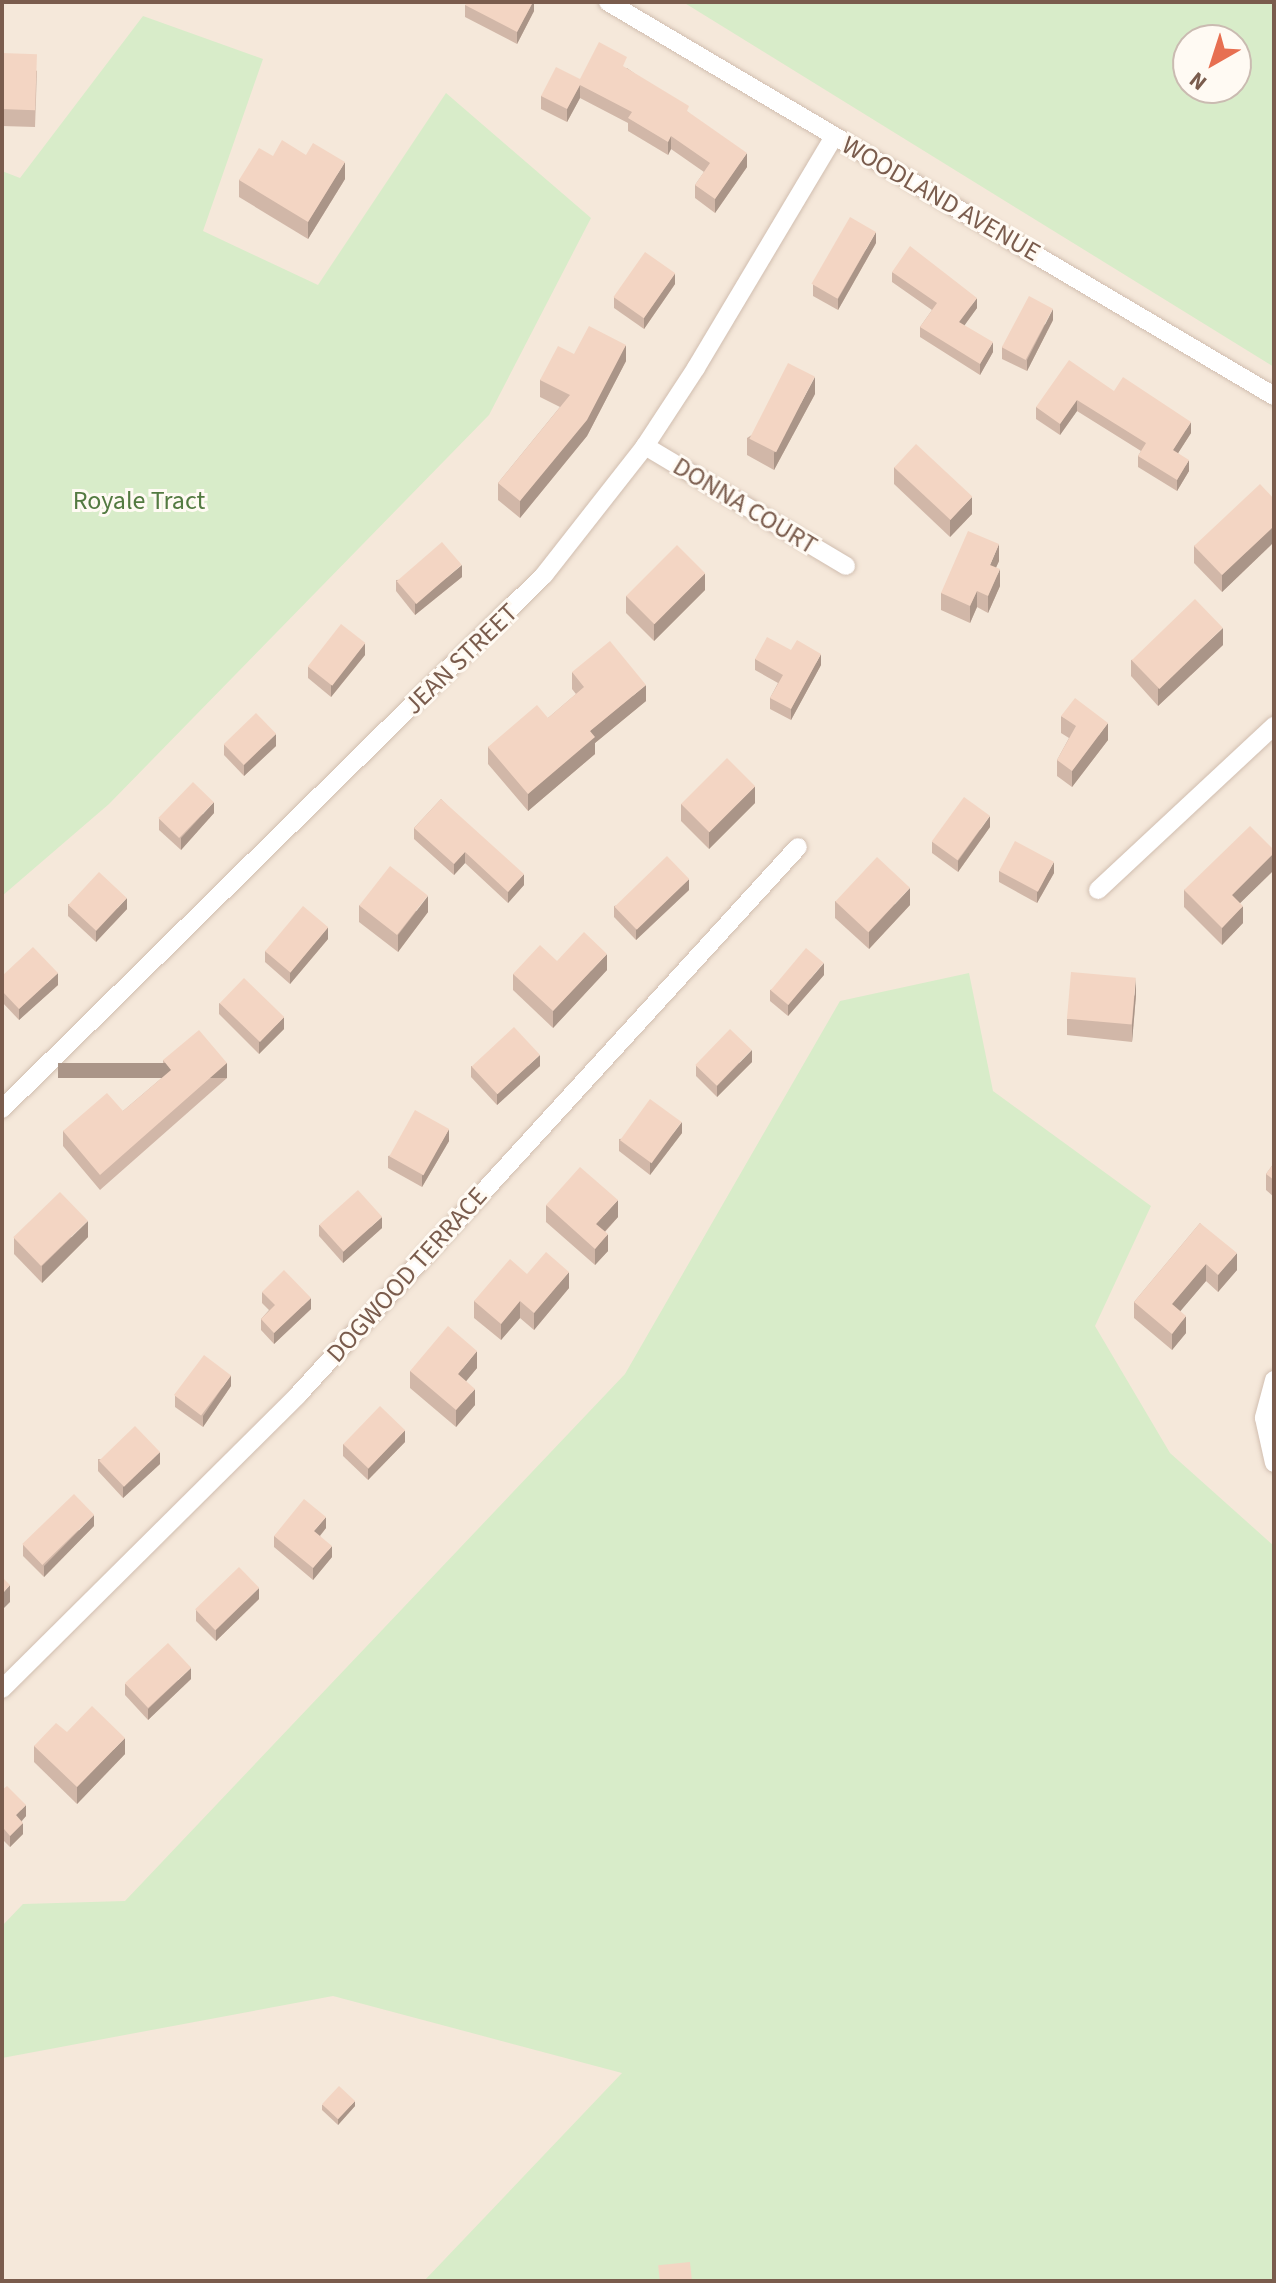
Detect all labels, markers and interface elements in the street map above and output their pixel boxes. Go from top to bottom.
north arrow [1172,24,1252,104]
text: N [1182,64,1214,98]
street label: WOODLAND AVENUE [836,130,1046,268]
street label: DONNA COURT [667,451,823,561]
park label: Royale Tract [73,485,205,517]
street label: JEAN STREET [398,597,524,721]
street label: DOGWOOD TERRACE [320,1181,494,1369]

